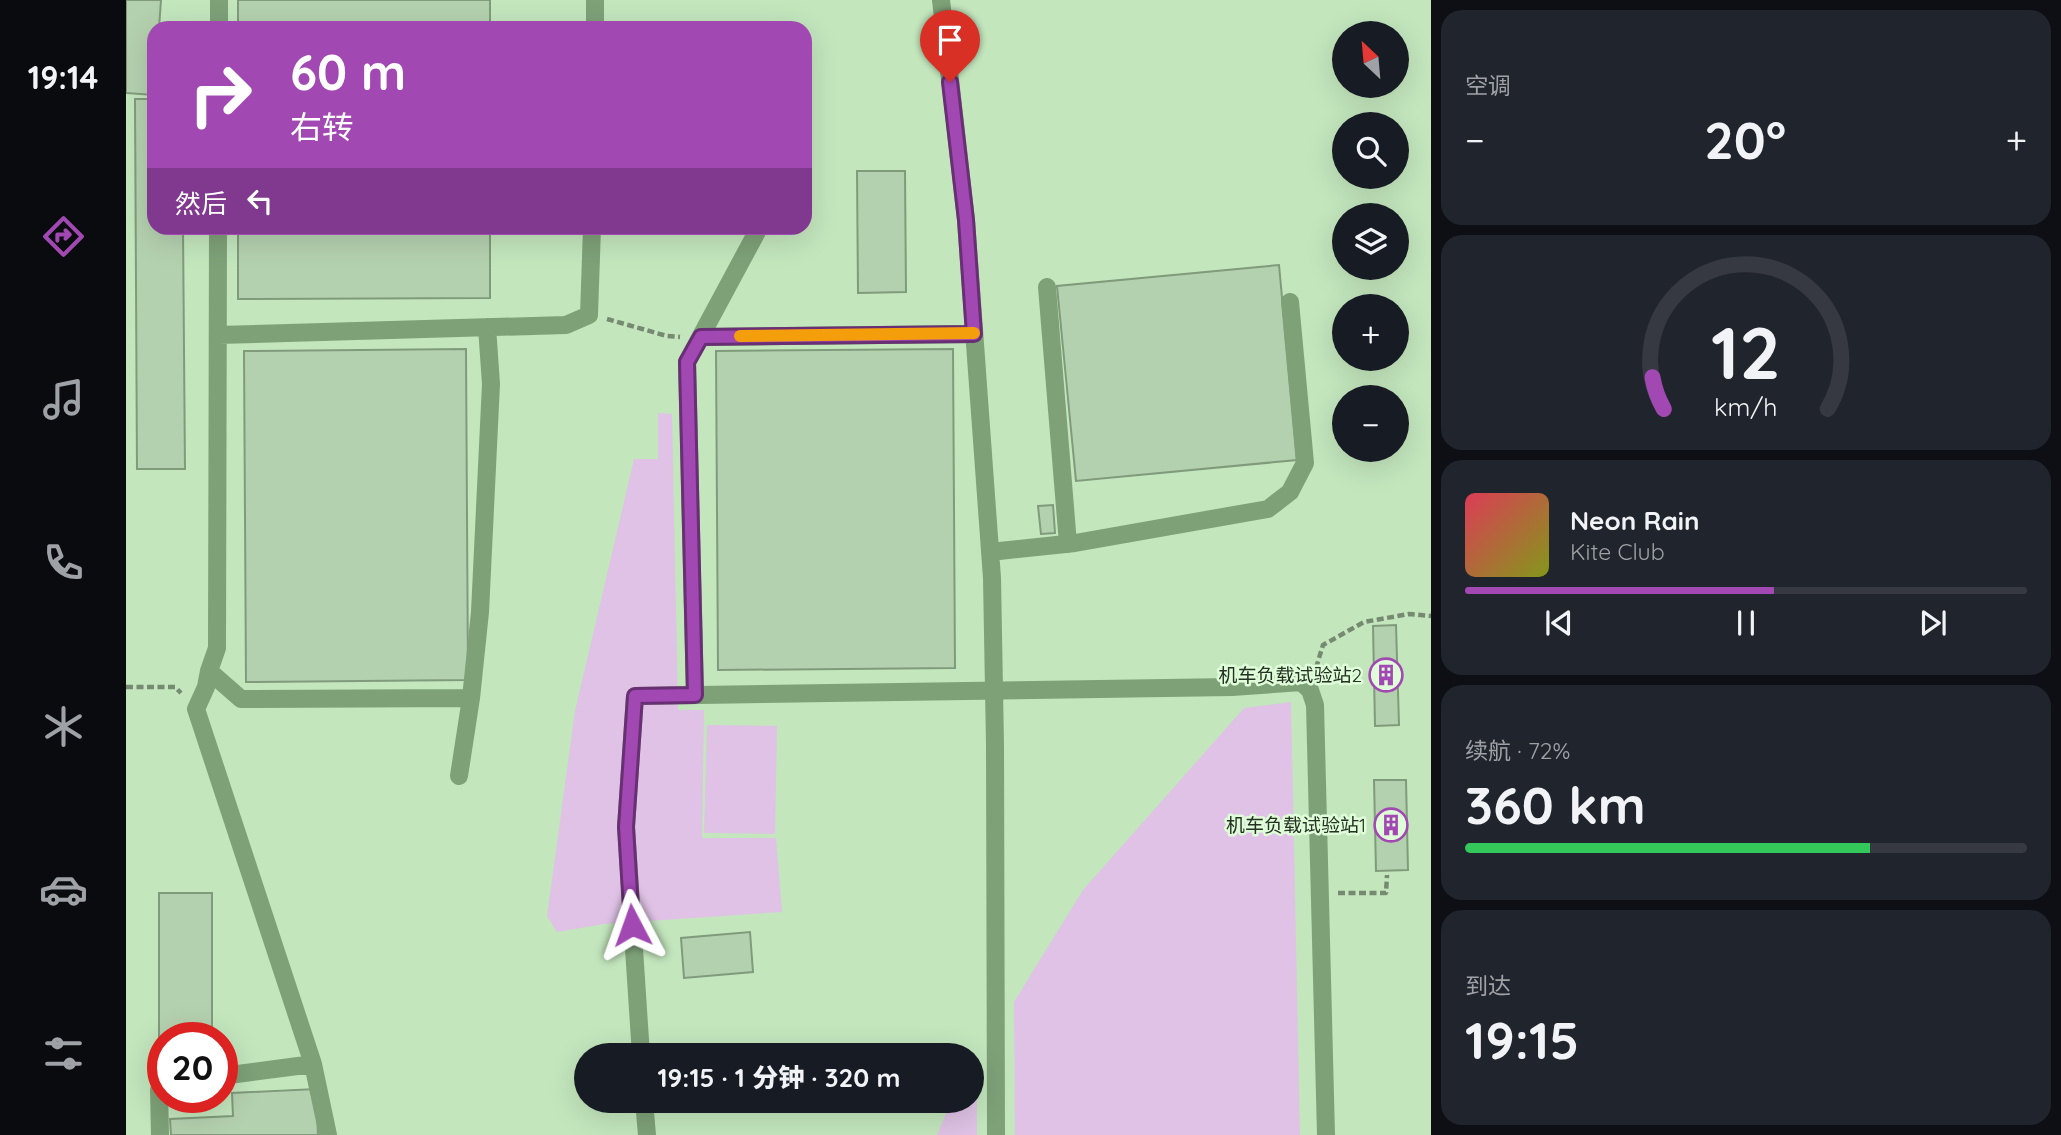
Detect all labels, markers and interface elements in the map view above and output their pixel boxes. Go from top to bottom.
pin [920,10,980,82]
icon: arrive [931,21,969,59]
north arrow [1332,21,1409,98]
map controls [1332,21,1409,462]
text: 60 m [290,41,406,102]
icon: right [175,49,266,140]
text: 19:14 [28,57,98,97]
text: 空调 [1465,71,1511,100]
text: 右转 [290,107,354,147]
text: 20° [1704,107,1786,172]
button: search [1332,112,1409,189]
text: − [1465,116,1485,164]
text: + [2006,116,2027,164]
icon: left [241,182,279,220]
text: 然后 [175,187,227,220]
button: layers [1332,203,1409,280]
icon: directions [39,212,88,261]
button: + [1332,294,1409,371]
text: 12 [1711,306,1781,397]
icon: music [39,375,88,424]
button: − [1332,385,1409,462]
text: km/h [1714,390,1778,421]
text: Neon Rain [1570,504,1699,537]
text: Kite Club [1570,537,1665,566]
icon: phone [39,538,88,587]
icon: previous [1540,604,1578,642]
icon: pause [1727,604,1765,642]
icon: next [1914,604,1952,642]
building icon: 机车负载试验站2 [1367,656,1405,694]
place label: 机车负载试验站2 [1218,663,1362,687]
icon: climate [39,702,88,751]
text: 续航 · 72% [1465,736,1570,765]
text: 360 km [1465,772,1646,837]
building icon: 机车负载试验站1 [1372,806,1410,844]
place label: 机车负载试验站1 [1226,813,1366,837]
icon: car [39,865,88,914]
position arrow [595,888,669,962]
text: 到达 [1465,971,1511,1000]
text: 19:15 [1465,1007,1579,1072]
speed limit sign: 20 [147,1022,238,1113]
icon: filters [39,1029,88,1078]
text: 19:15 · 1 分钟 · 320 m [657,1061,901,1094]

